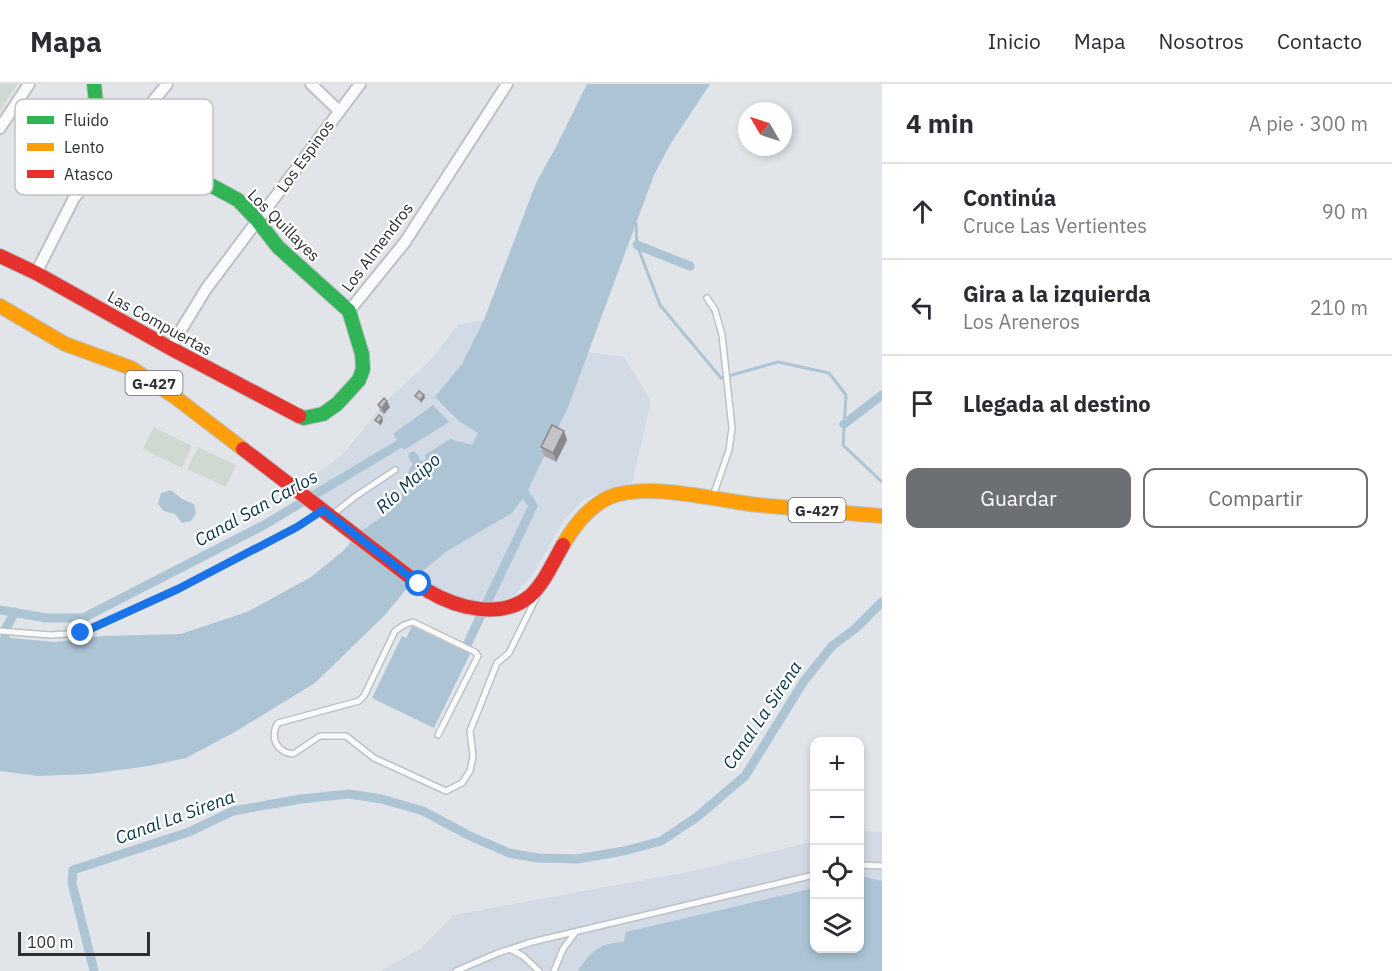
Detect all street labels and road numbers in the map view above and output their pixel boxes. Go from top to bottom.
street label: Los Espinos [272,116,338,196]
street label: Los Quillayes [244,185,324,265]
street label: Los Almendros [337,198,417,296]
street label: Las Compuertas [104,286,216,360]
road number: G-427 [126,371,182,395]
road number: G-427 [788,498,846,522]

